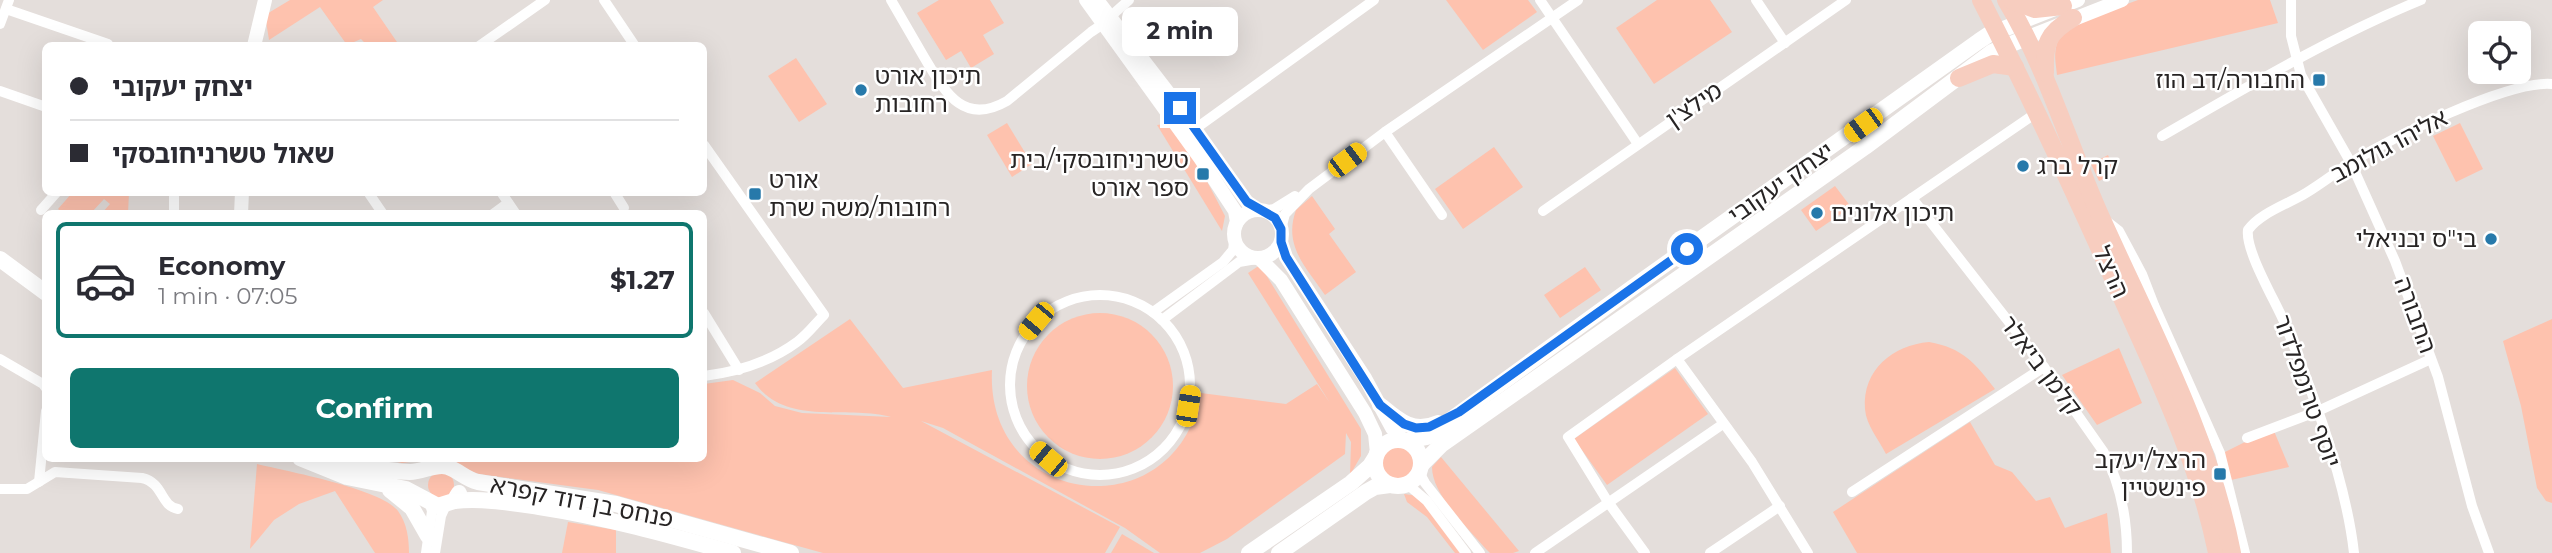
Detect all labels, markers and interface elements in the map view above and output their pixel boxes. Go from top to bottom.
callout: 2 min [1122,7,1238,56]
text: 2 min [1146,17,1214,45]
map controls [2468,21,2531,84]
button: locate [2468,21,2531,84]
place label: תיכון אורט רחובות [875,61,981,118]
place label: החבורה/דב הוז [2155,65,2305,94]
text: יצחק יעקובי [112,71,253,103]
marker: החבורה/דב הוז [2311,72,2327,88]
street label: מילצ'ן [1660,75,1727,134]
marker: תיכון אורט רחובות [853,82,869,98]
route end [1164,92,1196,124]
street label: אליהו גולומב [2325,103,2452,188]
car [1840,104,1887,146]
street label: יצחק יעקובי [1722,136,1839,229]
text: שאול טשרניחובסקי [112,138,335,170]
car [1324,139,1371,181]
place label: טשרניחובסקי/בית ספר אורט [1010,145,1189,202]
place label: קרל ברג [2037,151,2118,180]
marker: קרל ברג [2015,158,2031,174]
place label: אורט רחובות/משה שרת [769,165,950,222]
marker: טשרניחובסקי/בית ספר אורט [1195,166,1211,182]
marker: אורט רחובות/משה שרת [747,186,763,202]
place label: תיכון אלונים [1831,198,1954,227]
marker: תיכון אלונים [1809,205,1825,221]
place label: בי"ס יבניאלי [2356,224,2477,253]
marker: בי"ס יבניאלי [2483,231,2499,247]
route start [1671,233,1703,265]
street label: הרצל [2087,241,2136,302]
icon: car [74,249,137,312]
text: Economy [158,250,285,282]
text: $1.27 [610,264,675,296]
street label: החבורה [2388,273,2443,357]
text: 1 min · 07:05 [158,282,298,310]
car [1015,298,1058,344]
street label: קלמן ביאלר [1994,310,2089,422]
street label: יוסף טרומפלדור [2268,311,2347,471]
button: Confirm [70,368,679,448]
car [1175,384,1202,428]
car [1026,437,1071,481]
place label: הרצל/יעקב פינשטיין [2094,445,2206,502]
marker: הרצל/יעקב פינשטיין [2212,466,2228,482]
street label: פנחס בן דוד קפרא [488,470,676,533]

